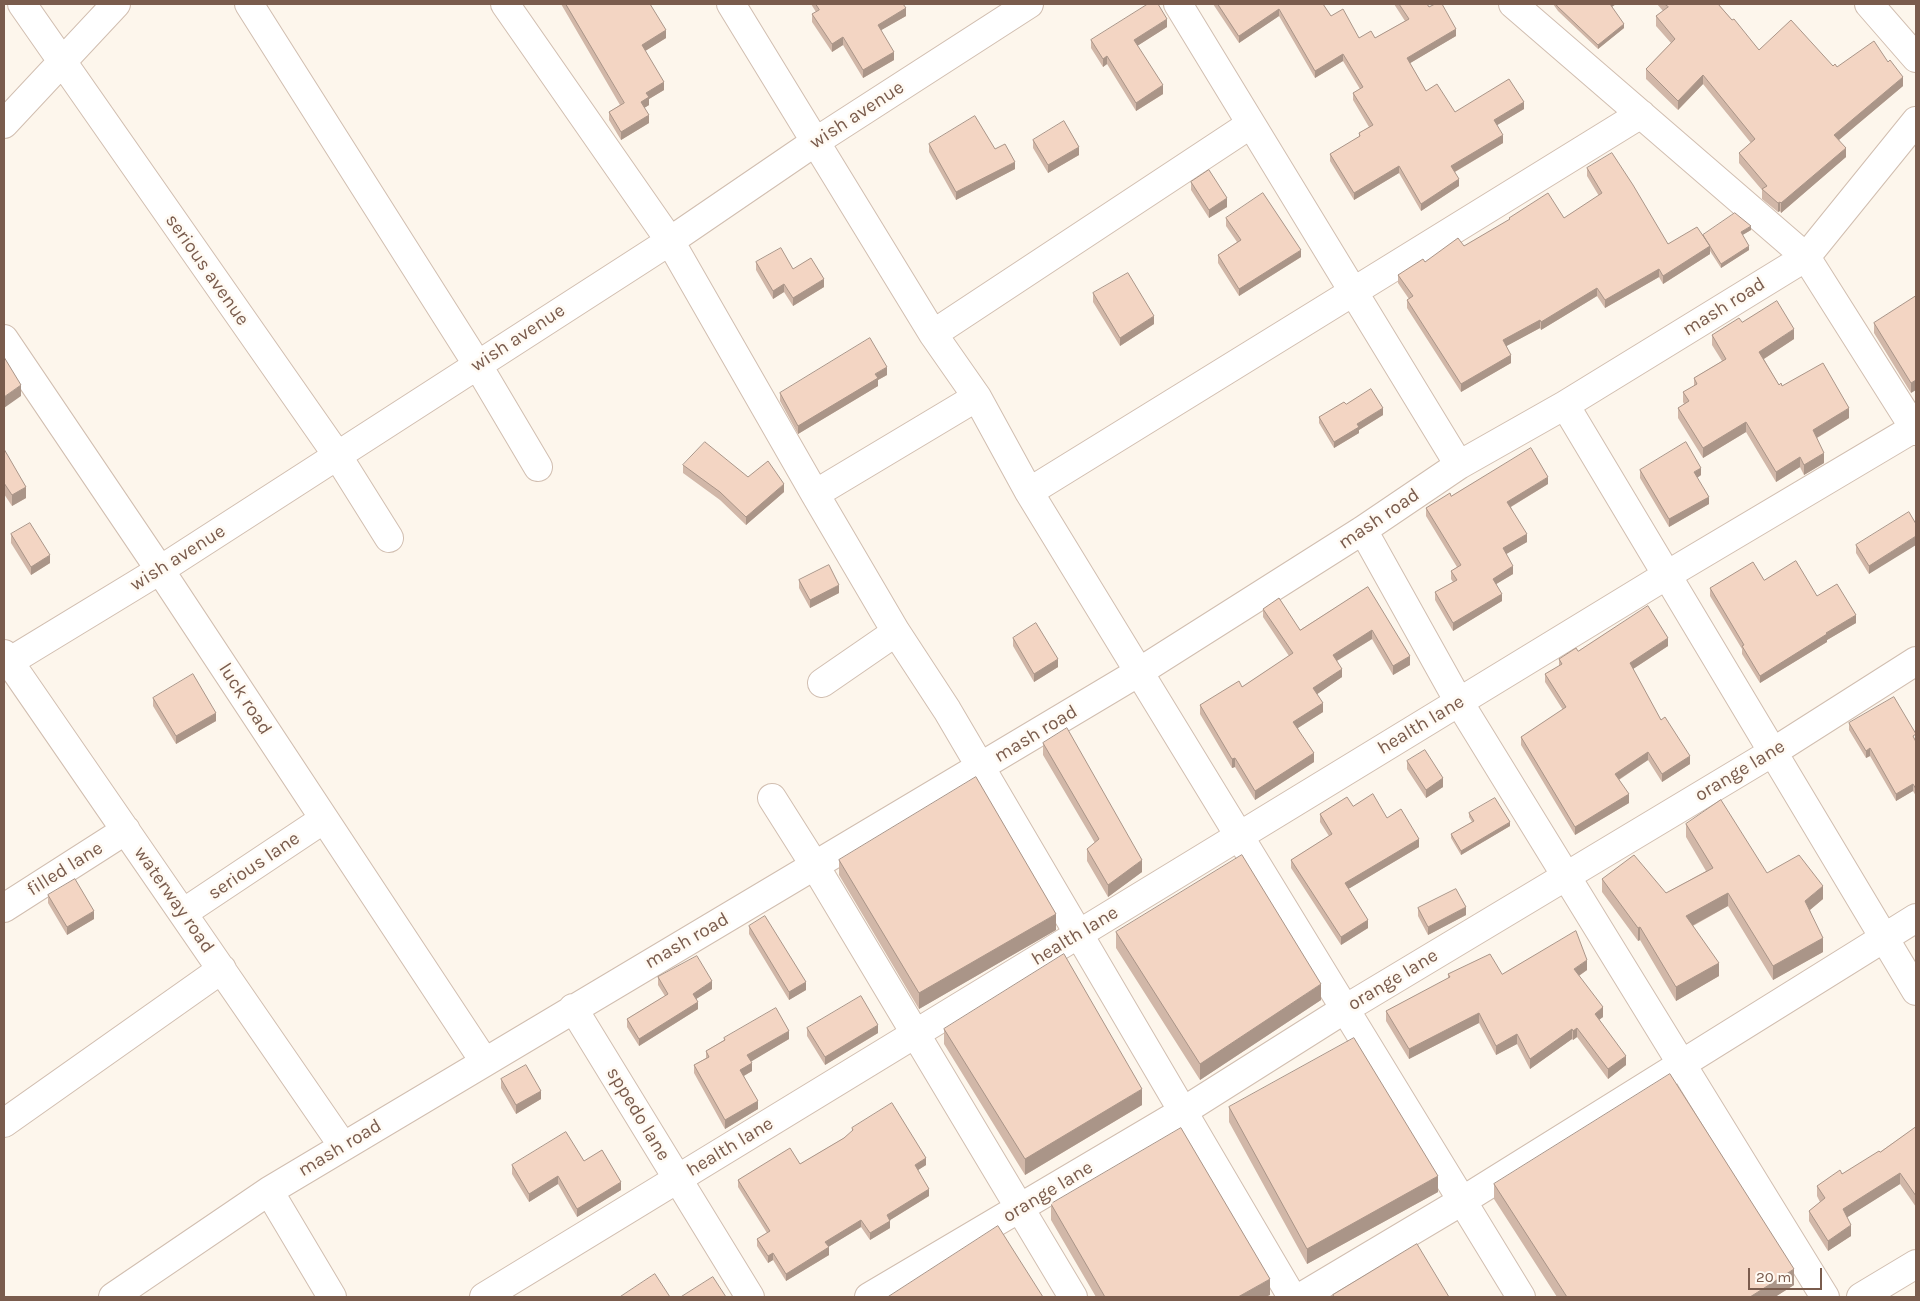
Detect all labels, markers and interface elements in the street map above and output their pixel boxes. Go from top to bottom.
street label: wish avenue [806,76,908,154]
street label: serious avenue [160,210,254,330]
street label: mash road [1678,273,1770,341]
street label: wish avenue [467,299,569,377]
street label: mash road [1334,483,1424,555]
street label: wish avenue [126,520,230,596]
street label: luck road [213,659,277,739]
street label: health lane [1374,690,1468,760]
street label: mash road [990,700,1082,768]
street label: orange lane [1691,735,1789,807]
street label: serious lane [204,827,304,905]
street label: filled lane [23,837,107,901]
street label: waterway road [129,842,219,958]
street label: health lane [1028,901,1122,971]
street label: mash road [641,908,733,974]
street label: orange lane [1344,944,1442,1016]
street label: sppedo lane [601,1063,675,1165]
street label: health lane [683,1112,777,1182]
street label: mash road [294,1114,386,1182]
street label: orange lane [999,1156,1097,1228]
scale bar [1750,1258,1824,1290]
text: 20 m [1756,1268,1791,1286]

